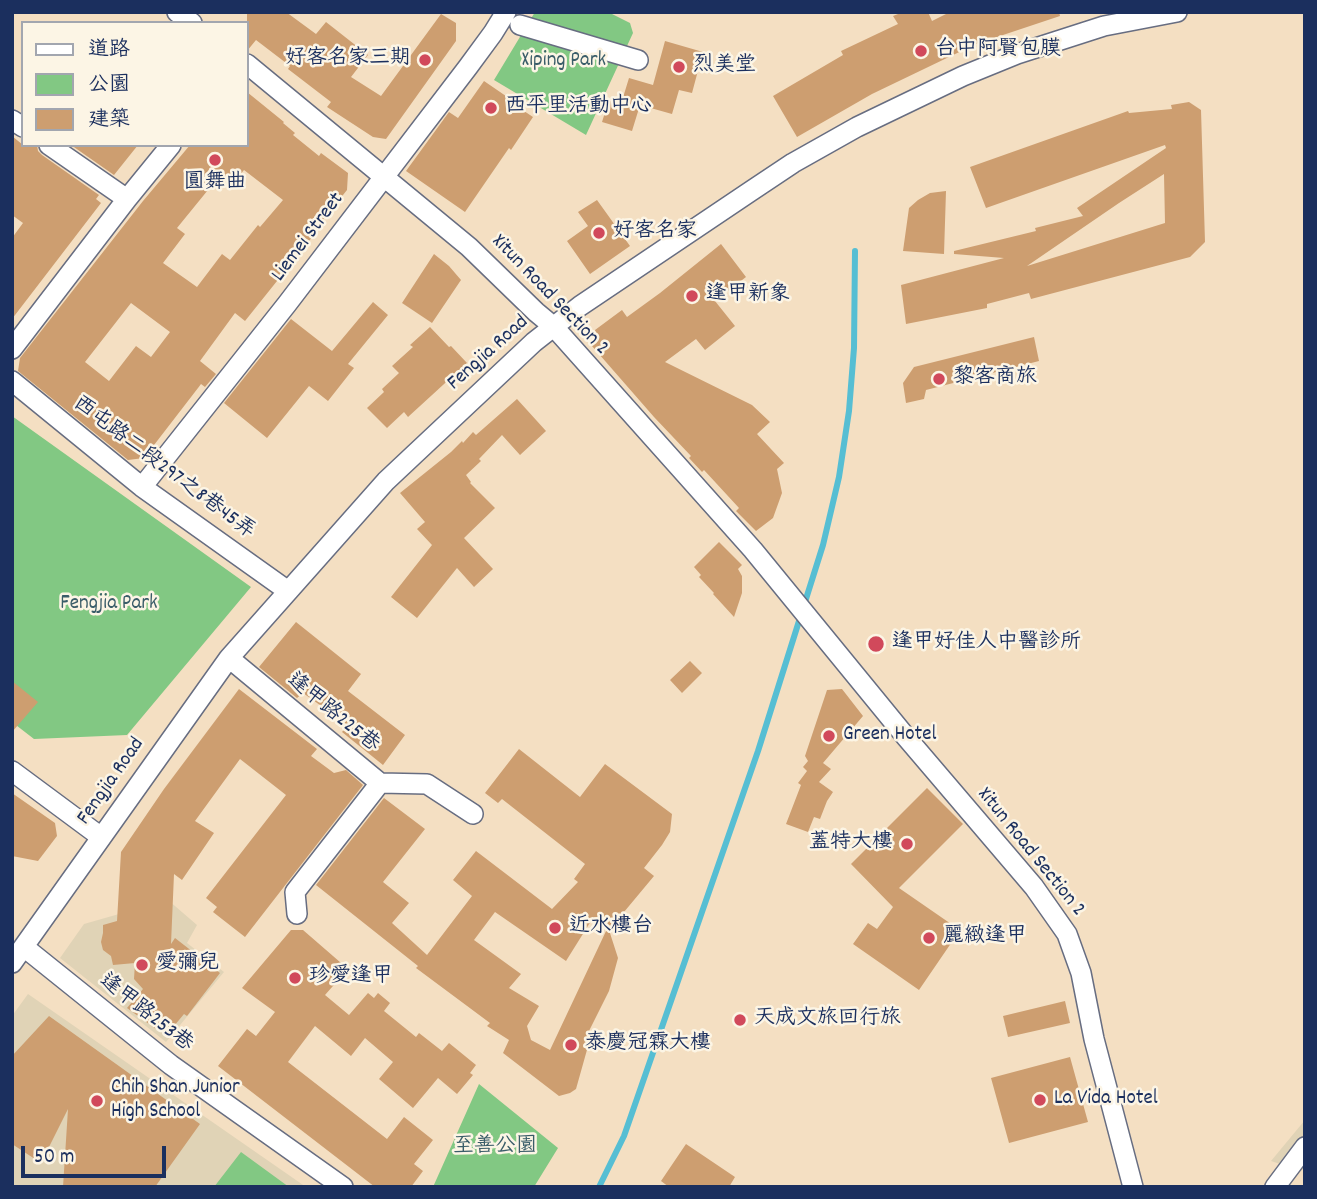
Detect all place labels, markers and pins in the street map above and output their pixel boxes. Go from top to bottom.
place label: 台中阿賢包膜 [935,38,1061,64]
marker: 台中阿賢包膜 [913,43,929,59]
place label: 好客名家三期 [285,47,411,73]
marker: 好客名家三期 [417,52,433,68]
place label: 烈美堂 [693,54,756,80]
marker: 烈美堂 [671,59,687,75]
place label: 西平里活動中心 [505,95,652,121]
marker: 西平里活動中心 [483,100,499,116]
marker: 圓舞曲 [207,152,223,168]
place label: 圓舞曲 [184,171,246,197]
place label: 好客名家 [613,220,697,246]
marker: 好客名家 [591,225,607,241]
place label: 逢甲新象 [706,283,790,309]
marker: 逢甲新象 [684,288,700,304]
place label: 黎客商旅 [953,366,1037,392]
marker: 黎客商旅 [931,371,947,387]
place label: 逢甲好佳人中醫診所 [892,631,1081,657]
marker: 逢甲好佳人中醫診所 [866,634,886,654]
place label: Green Hotel [843,723,936,749]
marker: Green Hotel [821,728,837,744]
place label: 蓋特大樓 [809,831,893,857]
marker: 蓋特大樓 [899,836,915,852]
place label: 近水樓台 [569,915,653,941]
marker: 近水樓台 [547,920,563,936]
place label: 麗緻逢甲 [943,925,1027,951]
marker: 麗緻逢甲 [921,930,937,946]
place label: 愛彌兒 [156,952,219,978]
marker: 愛彌兒 [134,957,150,973]
place label: 珍愛逢甲 [309,965,393,991]
marker: 珍愛逢甲 [287,970,303,986]
place label: 天成文旅回行旅 [754,1007,901,1033]
marker: 天成文旅回行旅 [732,1012,748,1028]
place label: 泰慶冠霖大樓 [585,1032,711,1058]
marker: 泰慶冠霖大樓 [563,1037,579,1053]
place label: Chih Shan Junior High School [111,1076,240,1126]
place label: La Vida Hotel [1054,1087,1158,1113]
marker: La Vida Hotel [1032,1092,1048,1108]
marker: Chih Shan Junior High School [89,1093,105,1109]

